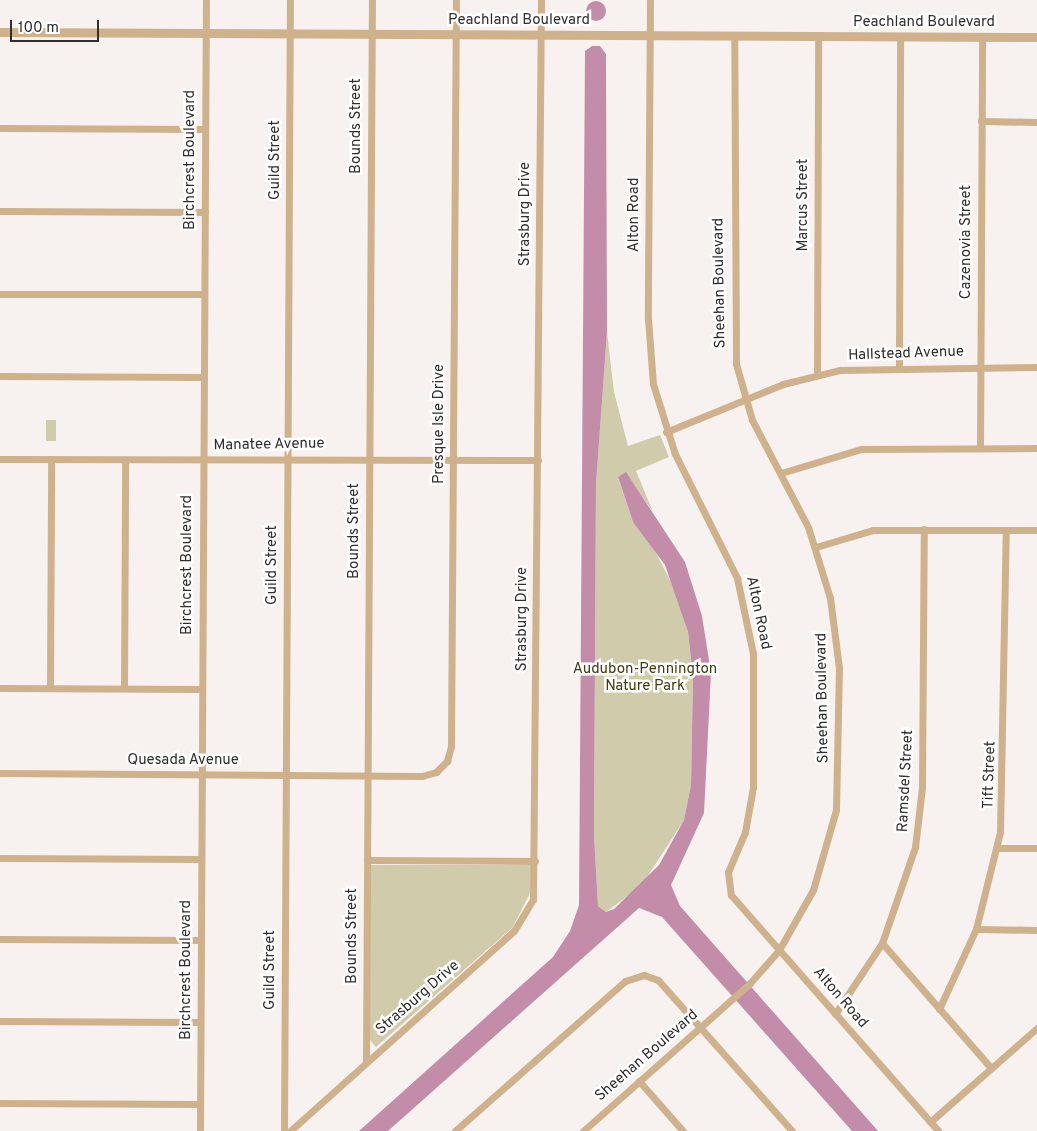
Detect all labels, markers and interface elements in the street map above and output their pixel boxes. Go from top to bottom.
scale bar [12,10,101,42]
street label: Peachland Boulevard [448,12,590,30]
street label: Peachland Boulevard [853,14,995,32]
text: 100 m [18,19,59,38]
street label: Bounds Street [348,78,366,174]
street label: Birchcrest Boulevard [182,90,200,230]
street label: Guild Street [267,120,285,200]
street label: Marcus Street [795,159,813,251]
street label: Strasburg Drive [517,162,535,266]
street label: Alton Road [626,178,644,252]
street label: Cazenovia Street [958,185,976,299]
street label: Sheehan Boulevard [710,218,730,348]
street label: Hallstead Avenue [848,343,964,365]
street label: Presque Isle Drive [431,364,449,484]
street label: Manatee Avenue [213,435,325,455]
street label: Bounds Street [346,483,364,579]
street label: Birchcrest Boulevard [179,495,197,635]
street label: Guild Street [264,525,282,605]
street label: Strasburg Drive [514,567,532,671]
street label: Alton Road [741,575,775,651]
street label: Sheehan Boulevard [813,633,833,763]
park label: Audubon-Pennington Nature Park [573,660,717,695]
street label: Ramsdel Street [894,729,918,833]
street label: Tift Street [980,741,1000,809]
street label: Quesada Avenue [127,752,239,770]
street label: Bounds Street [344,888,362,984]
street label: Birchcrest Boulevard [178,900,196,1040]
street label: Guild Street [262,930,280,1010]
street label: Strasburg Drive [373,957,463,1039]
street label: Alton Road [809,964,871,1032]
street label: Sheehan Boulevard [592,1006,702,1106]

